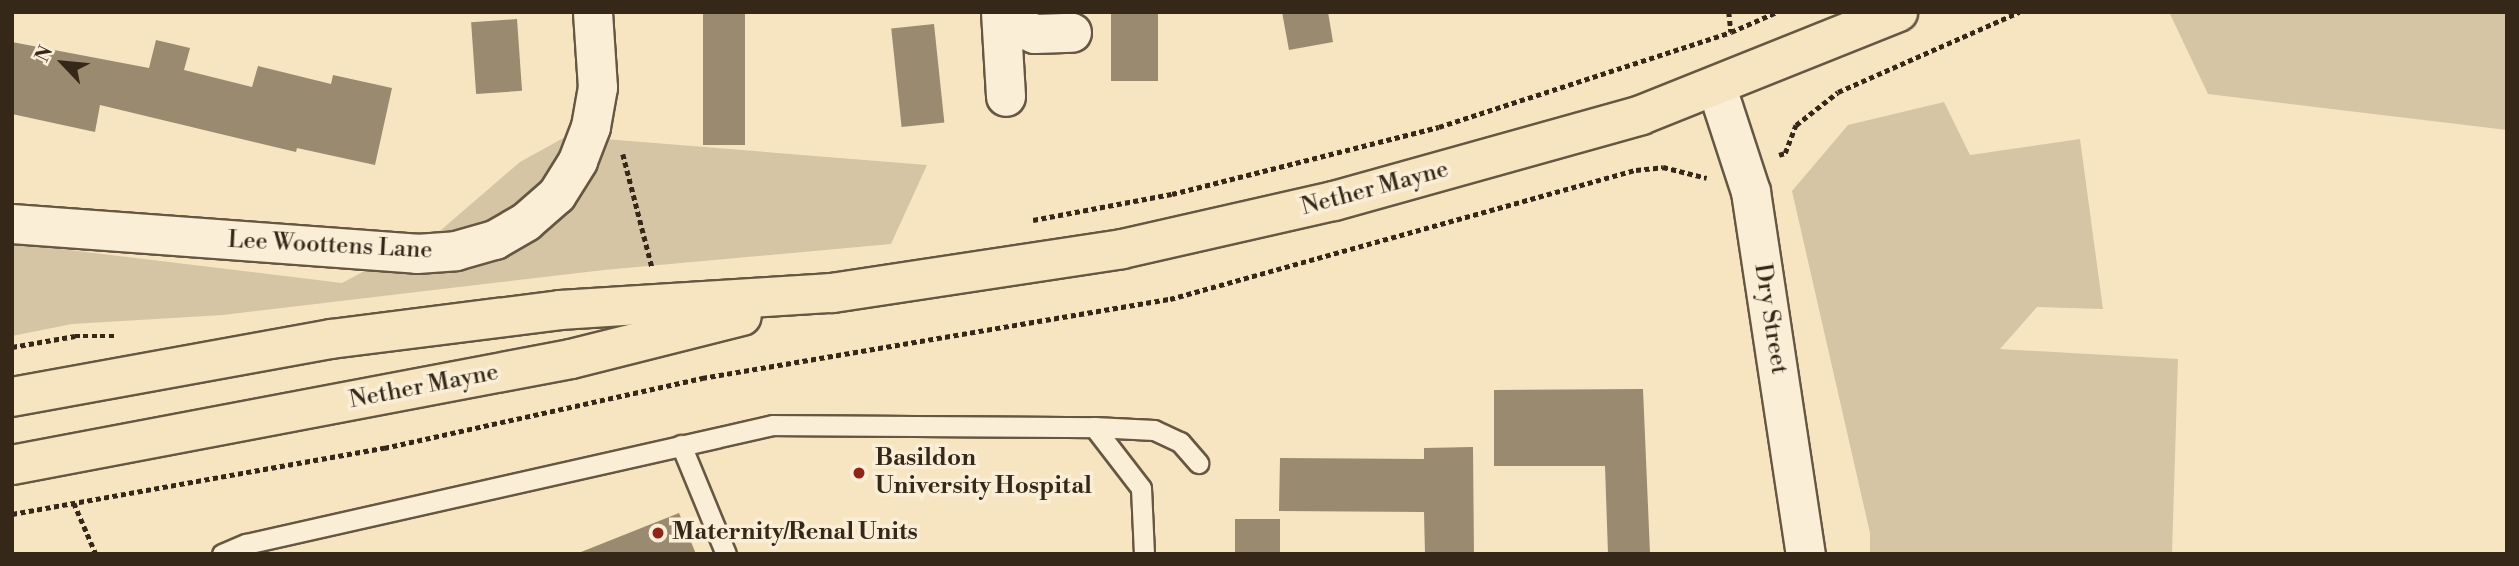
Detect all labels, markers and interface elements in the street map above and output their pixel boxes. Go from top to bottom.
north arrow [28,28,98,98]
text: N [30,42,58,66]
street label: Nether Mayne [1298,155,1452,223]
street label: Lee Woottens Lane [227,226,433,266]
street label: Dry Street [1747,262,1793,376]
street label: Nether Mayne [347,358,501,416]
place label: Basildon University Hospital [875,445,1092,501]
marker: Basildon University Hospital [849,463,869,483]
place label: Maternity/Renal Units [672,519,918,547]
marker: Maternity/Renal Units [650,525,666,541]

